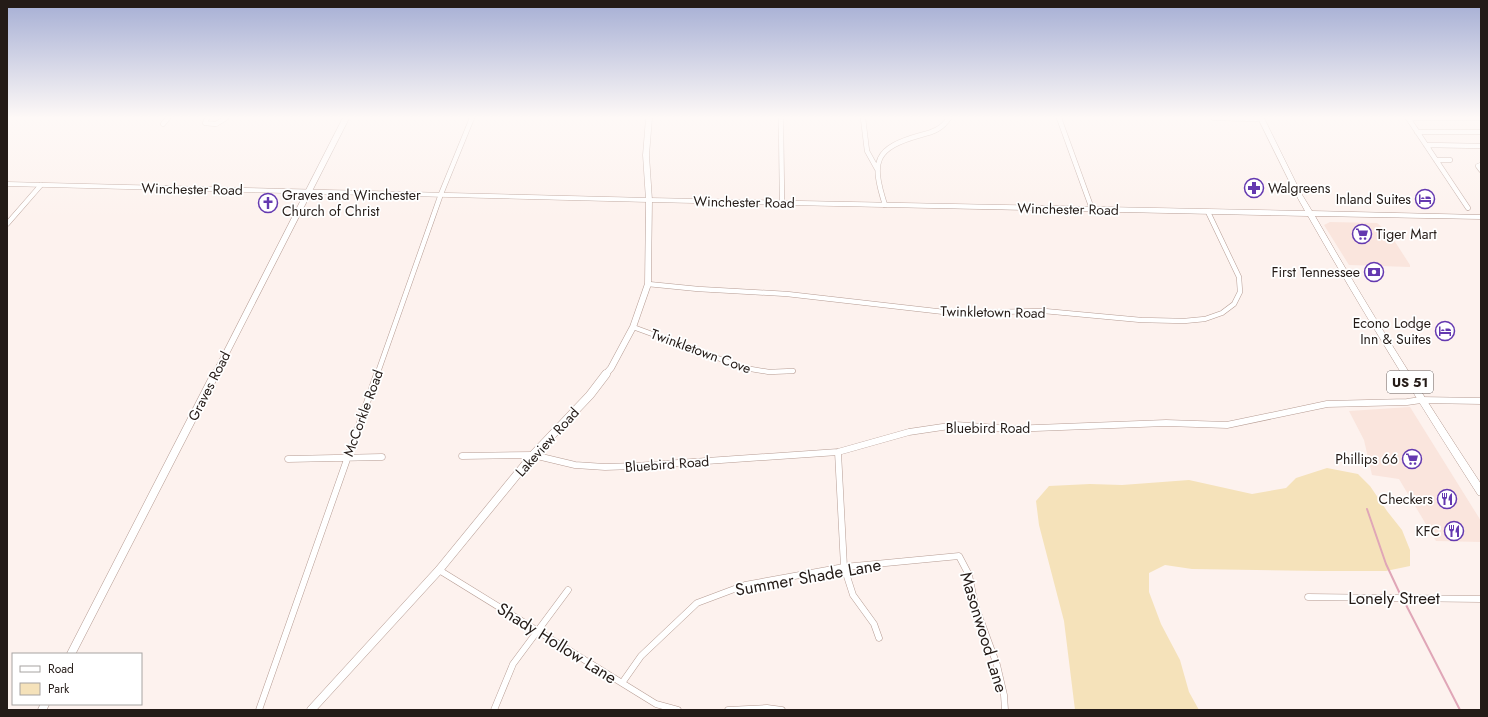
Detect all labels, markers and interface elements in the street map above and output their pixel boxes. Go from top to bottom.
pharmacy icon: Walgreens [1243,177,1265,199]
street label: Winchester Road [141,178,243,200]
place label: Walgreens [1268,178,1331,198]
place label: Graves and Winchester Church of Christ [282,185,421,221]
hotel icon: Inland Suites [1414,188,1436,210]
place label: Inland Suites [1336,189,1411,209]
street label: Winchester Road [693,191,795,213]
church icon: Graves and Winchester Church of Christ [257,192,279,214]
street label: Winchester Road [1017,198,1119,220]
supermarket icon: Tiger Mart [1351,223,1373,245]
place label: Tiger Mart [1376,224,1437,244]
bank icon: First Tennessee [1363,261,1385,283]
place label: First Tennessee [1271,262,1360,282]
street label: Twinkletown Road [940,301,1046,323]
place label: Econo Lodge Inn & Suites [1353,313,1431,349]
hotel icon: Econo Lodge Inn & Suites [1434,320,1456,342]
street label: Twinkletown Cove [648,324,754,378]
street label: Graves Road [183,348,235,424]
street label: McCorkle Road [338,367,388,459]
road number: US 51 [1387,371,1433,393]
street label: Lakeview Road [511,403,583,481]
street label: Bluebird Road [946,418,1030,438]
supermarket icon: Phillips 66 [1401,448,1423,470]
place label: Phillips 66 [1335,449,1398,469]
street label: Bluebird Road [624,451,710,477]
restaurant icon: Checkers [1436,488,1458,510]
place label: Checkers [1379,489,1433,509]
restaurant icon: KFC [1443,520,1465,542]
place label: KFC [1416,521,1440,541]
street label: Summer Shade Lane [733,552,883,602]
street label: Masonwood Lane [954,569,1014,696]
street label: Lonely Street [1348,586,1440,610]
street label: Shady Hollow Lane [492,596,622,690]
legend [12,653,142,705]
text: Road [48,660,74,678]
text: Park [48,680,70,698]

